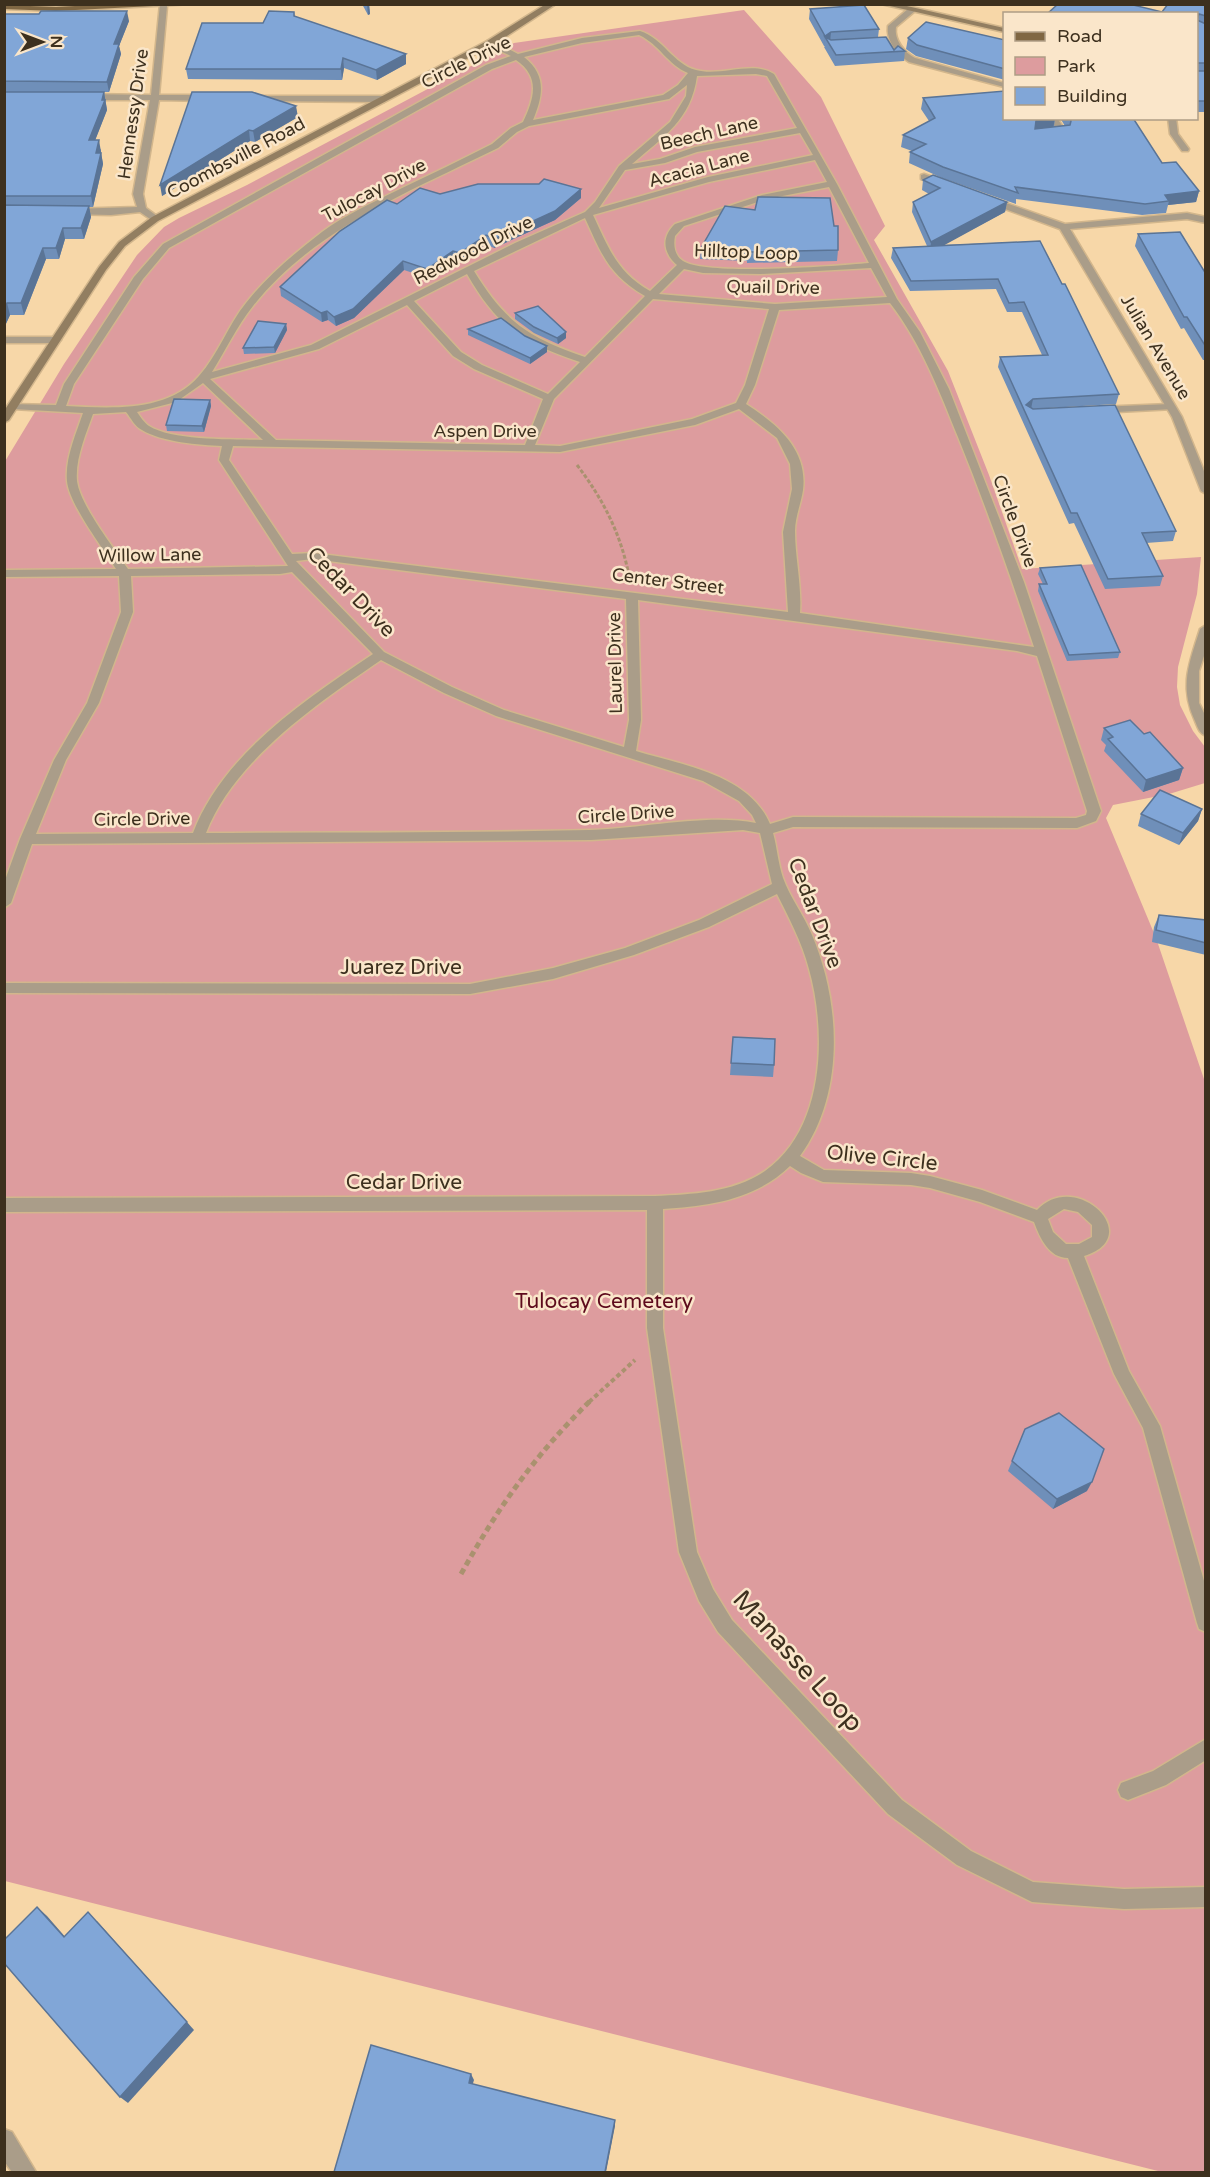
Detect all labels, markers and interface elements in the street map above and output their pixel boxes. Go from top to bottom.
north arrow [12,12,72,72]
legend [1003,12,1198,120]
text: Road [1057,25,1102,47]
street label: Circle Drive [418,31,514,93]
text: N [46,36,66,48]
street label: Hennessy Drive [113,47,153,181]
text: Park [1057,55,1096,77]
text: Building [1057,85,1127,107]
street label: Beech Lane [658,111,760,155]
street label: Coombsville Road [163,112,309,204]
street label: Acacia Lane [646,144,752,192]
street label: Tulocay Drive [318,153,430,227]
street label: Redwood Drive [410,211,536,289]
street label: Hilltop Loop [694,239,798,265]
street label: Quail Drive [726,275,820,299]
street label: Julian Avenue [1116,291,1196,403]
street label: Aspen Drive [433,420,537,442]
street label: Circle Drive [988,472,1042,570]
street label: Cedar Drive [302,541,401,643]
street label: Willow Lane [98,543,202,567]
street label: Center Street [611,563,726,599]
street label: Laurel Drive [603,612,627,714]
street label: Circle Drive [577,800,675,828]
street label: Circle Drive [93,807,191,831]
street label: Cedar Drive [782,854,848,972]
street label: Juarez Drive [340,955,462,980]
street label: Olive Circle [825,1140,939,1176]
street label: Cedar Drive [346,1170,462,1195]
park label: Tulocay Cemetery [515,1289,693,1314]
street label: Manasse Loop [726,1584,870,1738]

